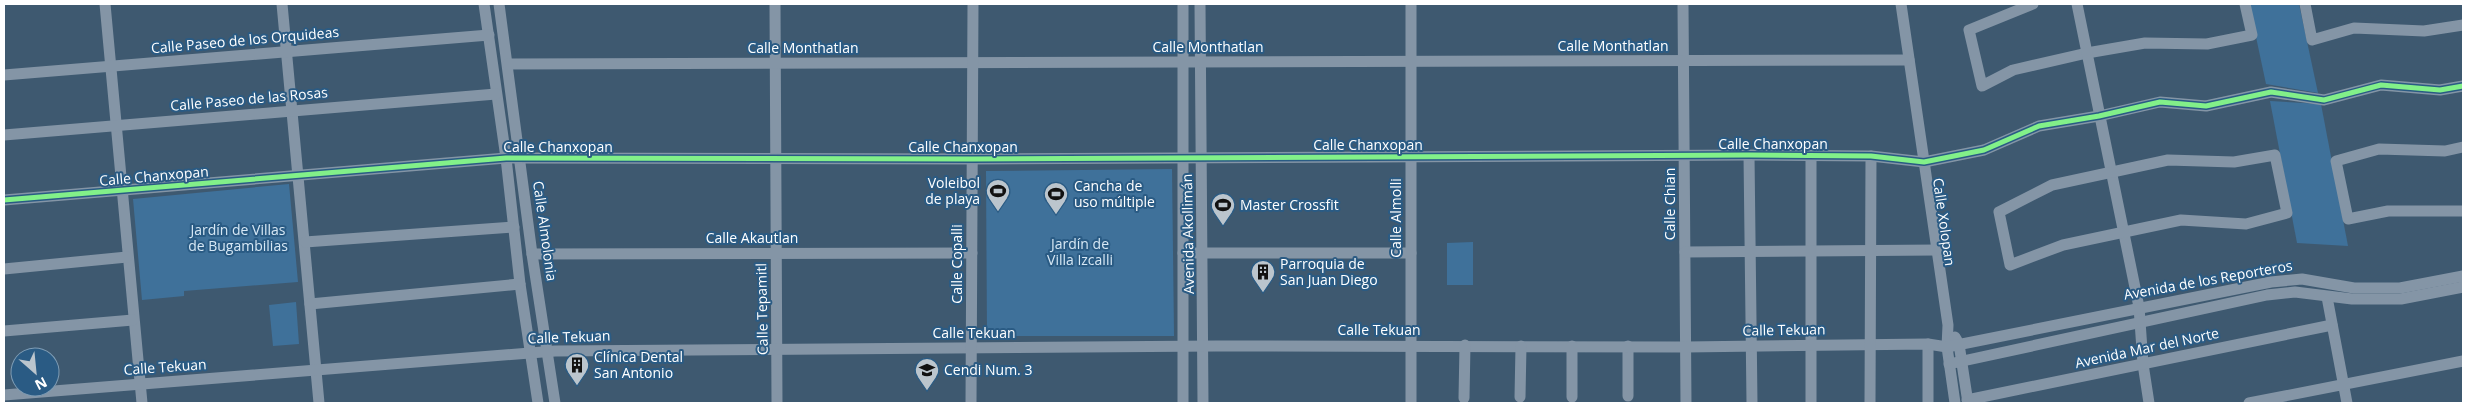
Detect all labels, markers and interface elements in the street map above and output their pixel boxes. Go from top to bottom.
street label: Calle Paseo de los Orquideas [150,22,340,57]
street label: Calle Monthatlan [1557,36,1669,55]
street label: Calle Monthatlan [1152,37,1264,56]
street label: Calle Monthatlan [747,38,859,57]
street label: Calle Paseo de las Rosas [170,82,329,115]
street label: Calle Chanxopan [1718,134,1828,153]
street label: Calle Chanxopan [1313,135,1423,154]
street label: Calle Chanxopan [503,137,613,156]
street label: Calle Chanxopan [908,137,1018,156]
street label: Calle Chanxopan [99,161,209,190]
street label: Calle Chian [1660,168,1679,240]
place label: Voleibol de playa [925,173,980,208]
street label: Avenida Akollimán [1177,174,1198,294]
place label: Cancha de uso múltiple [1074,176,1155,211]
street label: Calle Xolopan [1929,177,1960,267]
sports icon: Voleibol de playa [985,178,1011,212]
street label: Calle Almolli [1386,178,1405,258]
street label: Calle Almolonia [529,180,562,282]
sports icon: Cancha de uso múltiple [1043,181,1069,215]
sports icon: Master Crossfit [1210,192,1236,226]
place label: Master Crossfit [1240,195,1339,214]
park label: Jardín de Villas de Bugambilias [188,220,288,255]
street label: Calle Copalli [947,224,966,304]
street label: Calle Akautlan [706,228,798,247]
park label: Jardín de Villa Izcalli [1047,234,1113,269]
place label: Parroquia de San Juan Diego [1280,254,1378,289]
street label: Avenida de los Reporteros [2122,255,2294,304]
building icon: Parroquia de San Juan Diego [1250,259,1276,293]
street label: Calle Tepamitl [751,263,772,355]
street label: Calle Tekuan [1742,319,1826,340]
street label: Calle Tekuan [1337,320,1421,339]
street label: Calle Tekuan [932,323,1016,342]
street label: Avenida Mar del Norte [2073,323,2221,372]
street label: Calle Tekuan [527,326,611,347]
north arrow [10,347,60,397]
place label: Clínica Dental San Antonio [594,347,683,382]
building icon: Clínica Dental San Antonio [564,352,590,386]
street label: Calle Tekuan [123,354,207,379]
school or university icon: Cendi Num. 3 [914,357,940,391]
place label: Cendi Num. 3 [944,360,1032,379]
text: N [32,373,51,395]

